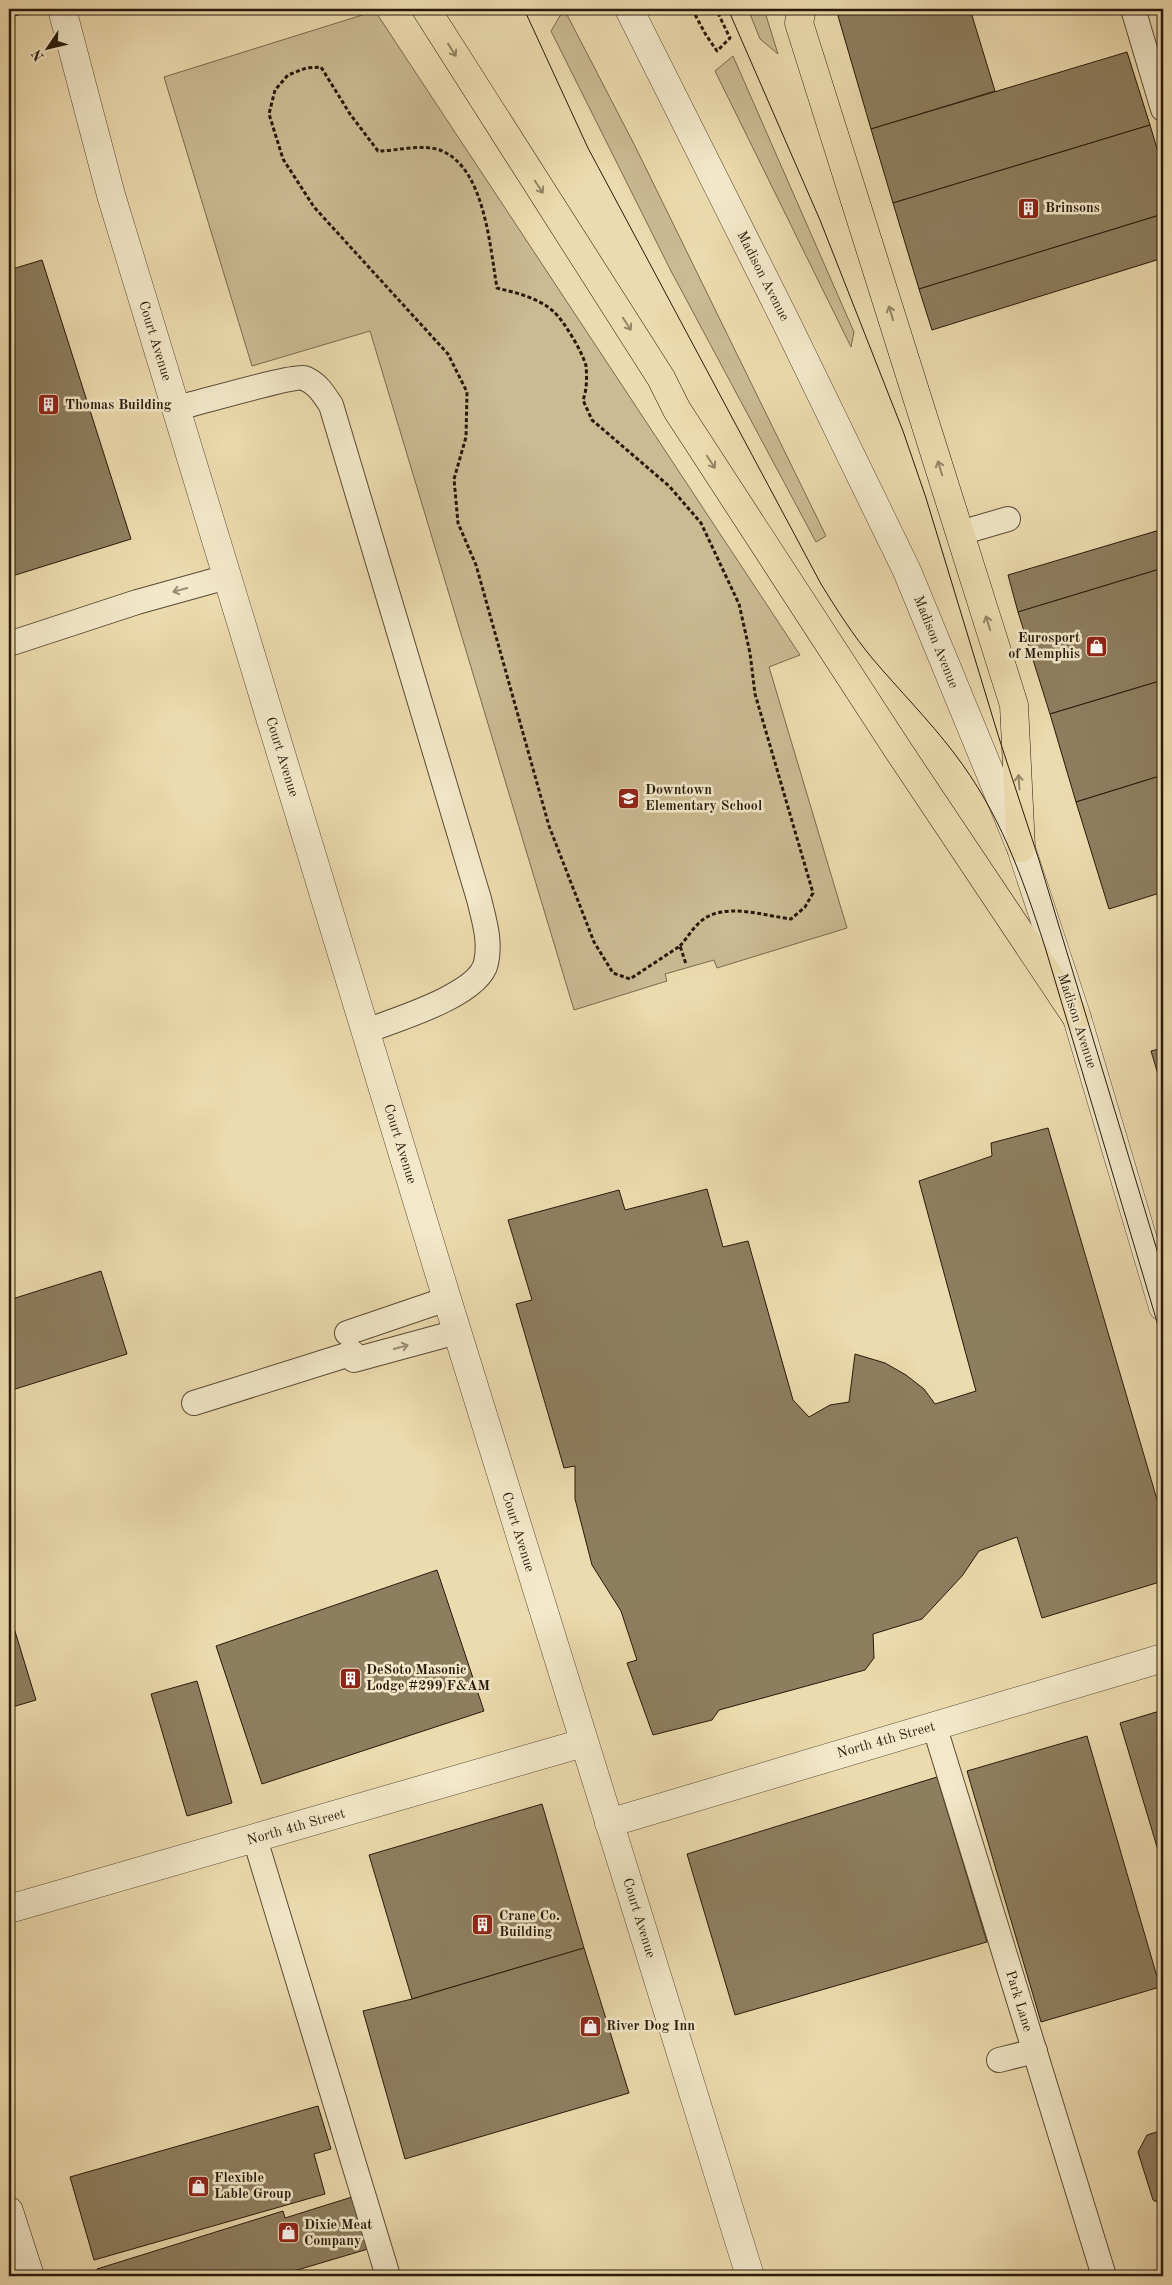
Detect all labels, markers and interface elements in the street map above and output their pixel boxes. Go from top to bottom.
north arrow [22,22,72,72]
one-way arrow [447,43,457,57]
text: N [29,46,47,63]
one-way arrow [534,180,545,194]
building icon: Brinsons [1017,196,1041,220]
place label: Brinsons [1045,201,1100,215]
street label: Madison Avenue [734,229,792,323]
street label: Court Avenue [136,299,174,383]
one-way arrow [885,306,895,322]
one-way arrow [622,317,632,331]
building icon: Thomas Building [37,393,61,417]
place label: Thomas Building [65,398,172,412]
one-way arrow [707,455,717,469]
one-way arrow [934,461,944,477]
one-way arrow [173,586,189,596]
street label: Madison Avenue [911,594,961,690]
one-way arrow [983,616,993,632]
place label: Eurosport of Memphis [1008,631,1080,661]
shop icon: Eurosport of Memphis [1084,634,1108,658]
street label: Court Avenue [263,715,301,799]
one-way arrow [1014,774,1023,790]
place label: Downtown Elementary School [645,783,762,813]
school or university icon: Downtown Elementary School [617,786,641,810]
street label: Madison Avenue [1055,972,1099,1070]
street label: Court Avenue [381,1102,419,1186]
one-way arrow [393,1341,409,1351]
street label: Court Avenue [499,1490,537,1574]
place label: DeSoto Masonic Lodge #299 F&AM [366,1663,490,1693]
building icon: DeSoto Masonic Lodge #299 F&AM [338,1666,362,1690]
street label: North 4th Street [835,1719,937,1761]
street label: North 4th Street [245,1806,347,1848]
street label: Court Avenue [620,1876,658,1960]
place label: Crane Co. Building [499,1909,560,1939]
building icon: Crane Co. Building [471,1912,495,1936]
street label: Park Lane [1003,1969,1035,2033]
shop icon: River Dog Inn [578,2014,602,2038]
place label: River Dog Inn [606,2019,695,2033]
place label: Flexible Lable Group [214,2171,291,2201]
shop icon: Flexible Lable Group [186,2174,210,2198]
place label: Dixie Meat Company [304,2218,372,2248]
shop icon: Dixie Meat Company [276,2221,300,2245]

